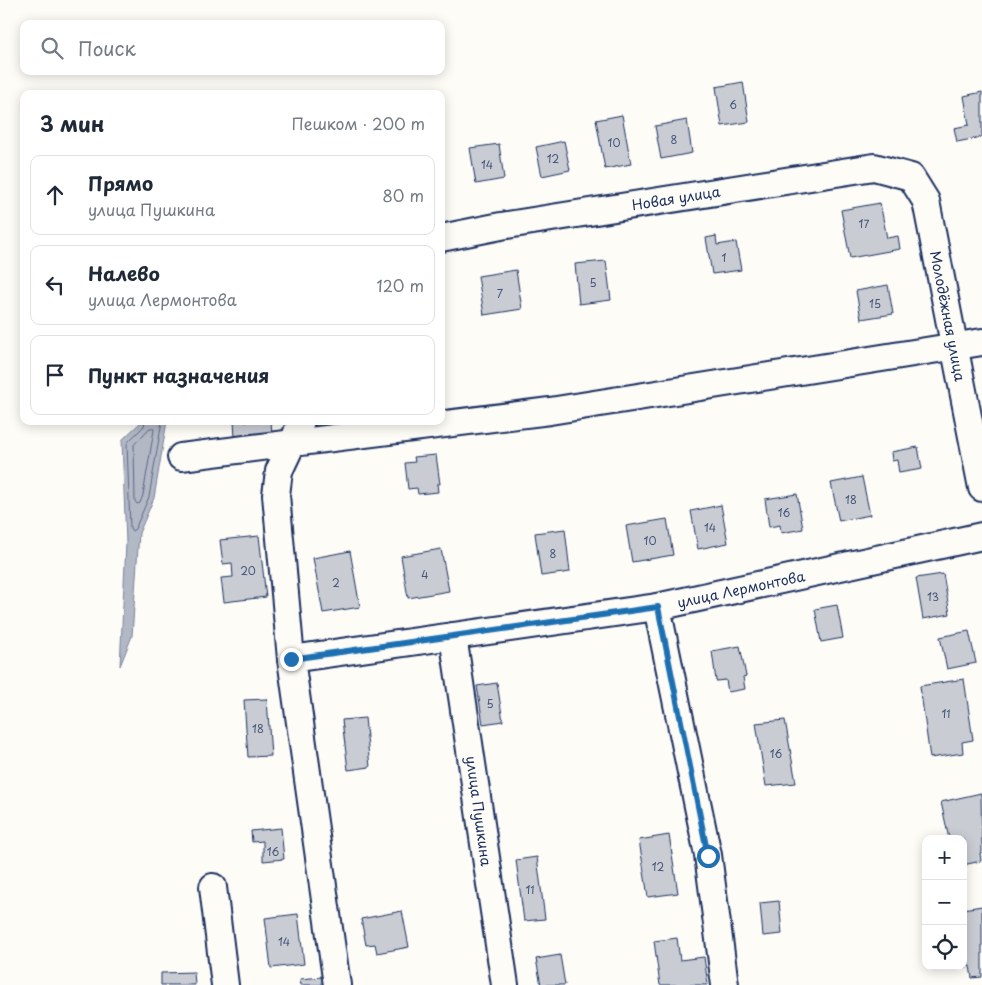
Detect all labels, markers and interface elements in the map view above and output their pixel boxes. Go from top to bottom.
search box [20,20,445,75]
icon: search [38,34,66,62]
text: Поиск [78,34,136,62]
house number: 6 [729,96,737,113]
text: 3 мин [40,107,104,139]
text: Пешком · 200 m [291,111,425,135]
house number: 8 [671,131,678,148]
house number: 10 [608,134,620,151]
house number: 12 [547,150,560,167]
house number: 14 [481,156,493,173]
text: Прямо [88,169,153,197]
icon: ahead [41,181,69,209]
street label: Новая улица [630,181,722,215]
text: 80 m [382,183,424,207]
text: улица Пушкина [88,197,215,221]
house number: 17 [859,215,870,232]
house number: 1 [722,249,727,266]
street label: Молодёжная улица [925,249,971,383]
text: Налево [88,259,160,287]
icon: left [41,271,69,299]
text: 120 m [377,273,424,297]
house number: 5 [589,274,597,291]
house number: 7 [497,285,503,302]
text: улица Лермонтова [88,287,237,311]
house number: 15 [869,295,881,312]
icon: arrive [41,361,69,389]
text: Пункт назначения [88,361,269,389]
house number: 18 [845,491,857,508]
house number: 16 [778,504,791,521]
house number: 14 [704,519,716,536]
house number: 10 [644,532,656,549]
house number: 8 [550,545,557,562]
house number: 20 [240,562,256,579]
street label: улица Лермонтова [675,565,807,613]
house number: 4 [421,566,429,583]
house number: 2 [332,574,340,591]
house number: 13 [927,588,939,605]
route end [280,648,303,671]
house number: 5 [486,695,494,712]
house number: 11 [941,705,951,722]
house number: 18 [252,720,264,737]
house number: 16 [770,745,783,762]
street label: улица Пушкина [461,755,497,868]
map controls [922,835,967,970]
button: + [922,835,967,880]
house number: 16 [267,843,280,860]
route start [697,845,720,868]
house number: 12 [652,858,665,875]
button: − [922,880,967,925]
house number: 11 [525,881,535,898]
button: locate [922,925,967,970]
house number: 14 [278,933,290,950]

